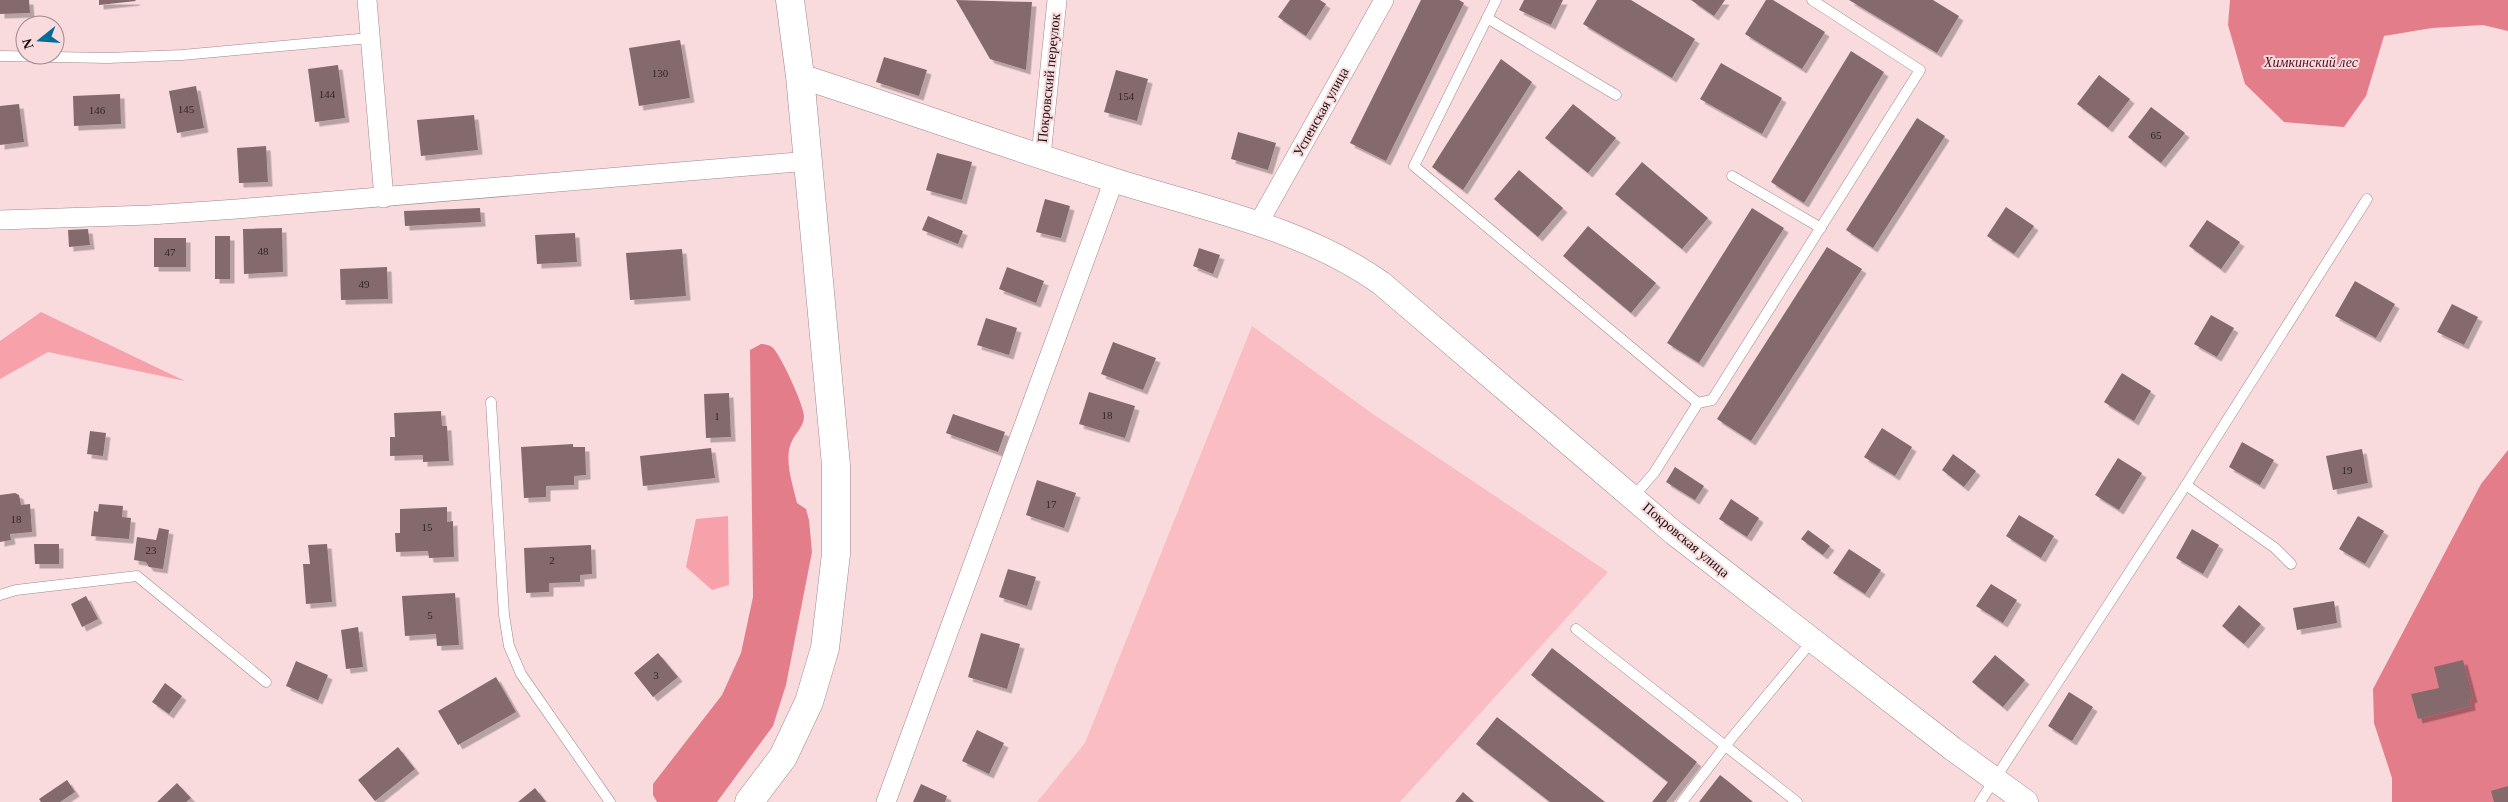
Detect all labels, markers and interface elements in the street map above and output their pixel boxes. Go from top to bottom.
street label: Покровский переулок [1035,13,1063,143]
north arrow [15,15,65,65]
text: N [19,37,37,51]
park label: Химкинский лес [2263,55,2359,70]
street label: Успенская улица [1290,64,1352,159]
house number: 130 [652,67,669,79]
house number: 144 [319,88,336,100]
house number: 154 [1118,90,1135,102]
house number: 145 [178,103,195,115]
house number: 146 [89,104,106,116]
house number: 65 [2151,129,2162,141]
house number: 48 [258,245,269,257]
house number: 47 [165,246,176,258]
house number: 49 [359,278,370,290]
house number: 18 [1102,409,1113,421]
house number: 1 [714,410,720,422]
house number: 19 [2342,464,2353,476]
house number: 17 [1046,498,1057,510]
street label: Покровская улица [1640,500,1733,581]
house number: 18 [11,513,22,525]
house number: 15 [422,521,433,533]
house number: 23 [146,544,157,556]
house number: 2 [549,554,555,566]
house number: 5 [427,609,433,621]
house number: 3 [653,669,659,681]

